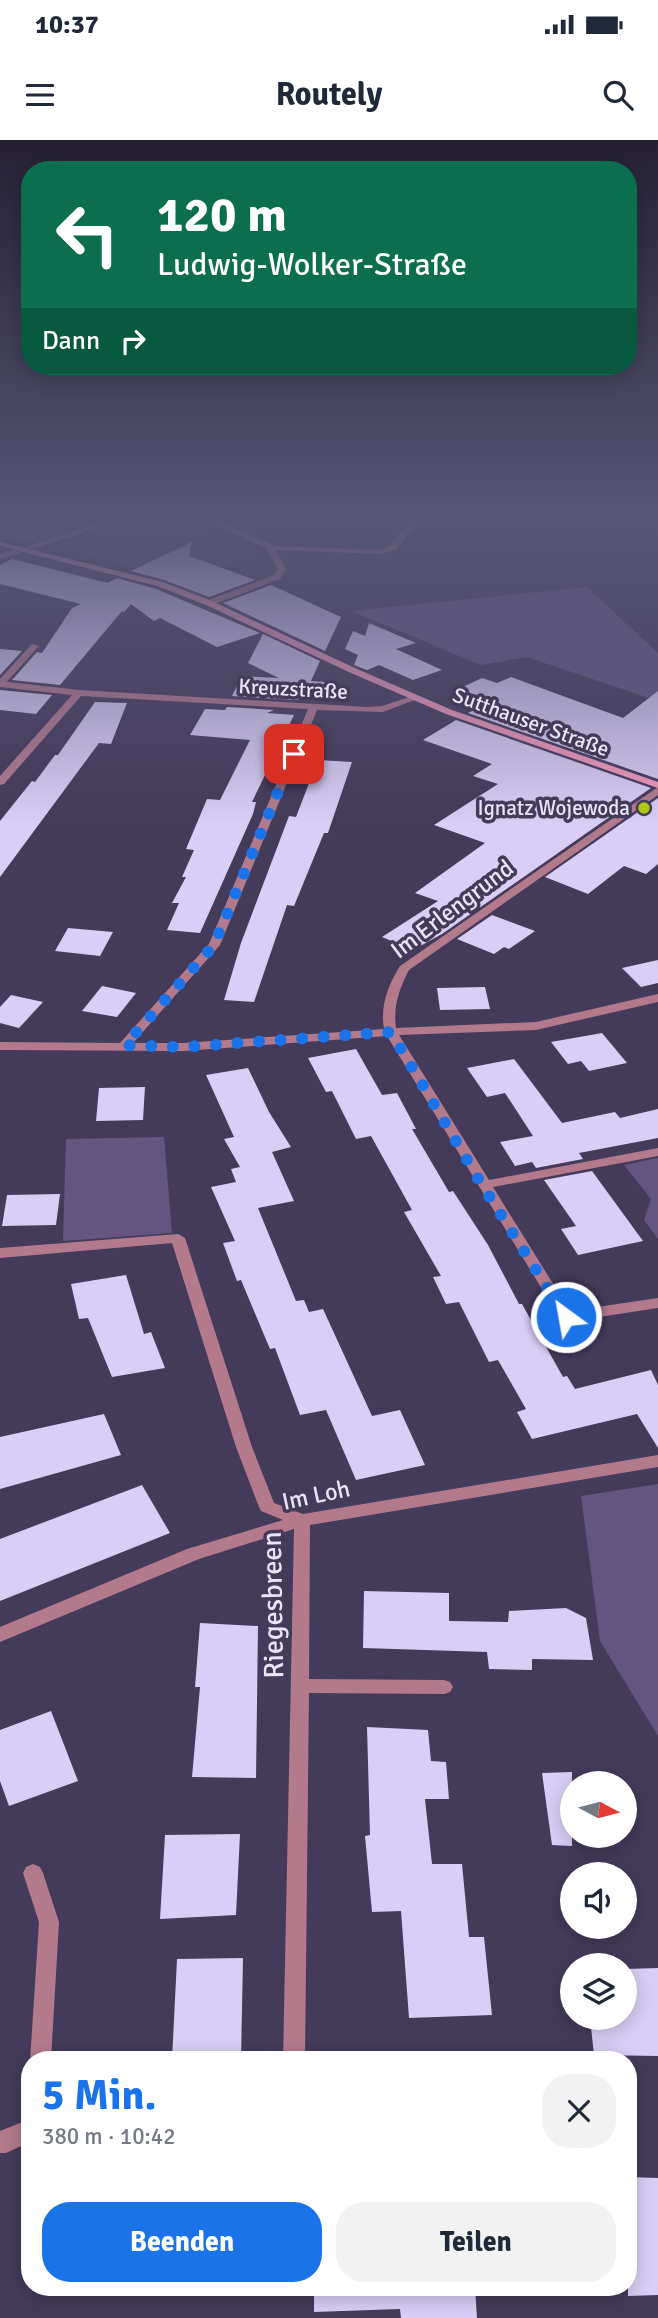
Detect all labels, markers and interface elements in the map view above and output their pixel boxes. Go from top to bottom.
text: 10:37 [35,9,99,41]
text: Routely [276,75,382,114]
icon: menu [21,76,59,114]
icon: search [599,76,637,114]
text: 120 m [157,185,287,245]
icon: left [42,189,133,280]
text: Ludwig-Wolker-Straße [157,245,467,284]
icon: right [114,322,152,360]
text: Dann [42,325,100,357]
street label: Kreuzstraße [238,673,348,705]
street label: Sutthauser Straße [449,682,613,762]
pin [264,724,324,784]
icon: arrive [275,735,313,773]
place label: Ignatz Wojewoda [478,795,630,821]
marker: Ignatz Wojewoda [636,800,652,816]
street label: Im Erlengrund [385,853,519,965]
position arrow [529,1280,603,1354]
street label: Im Loh [279,1473,353,1517]
street label: Riegesbreen [255,1531,291,1679]
north arrow [560,1771,637,1848]
map controls [560,1771,637,2030]
button: sound [560,1862,637,1939]
button: layers [560,1953,637,2030]
text: 5 Min. [42,2070,156,2121]
button: close [542,2074,616,2148]
text: 380 m · 10:42 [42,2122,176,2151]
button: Beenden [42,2202,322,2282]
button: Teilen [336,2202,616,2282]

